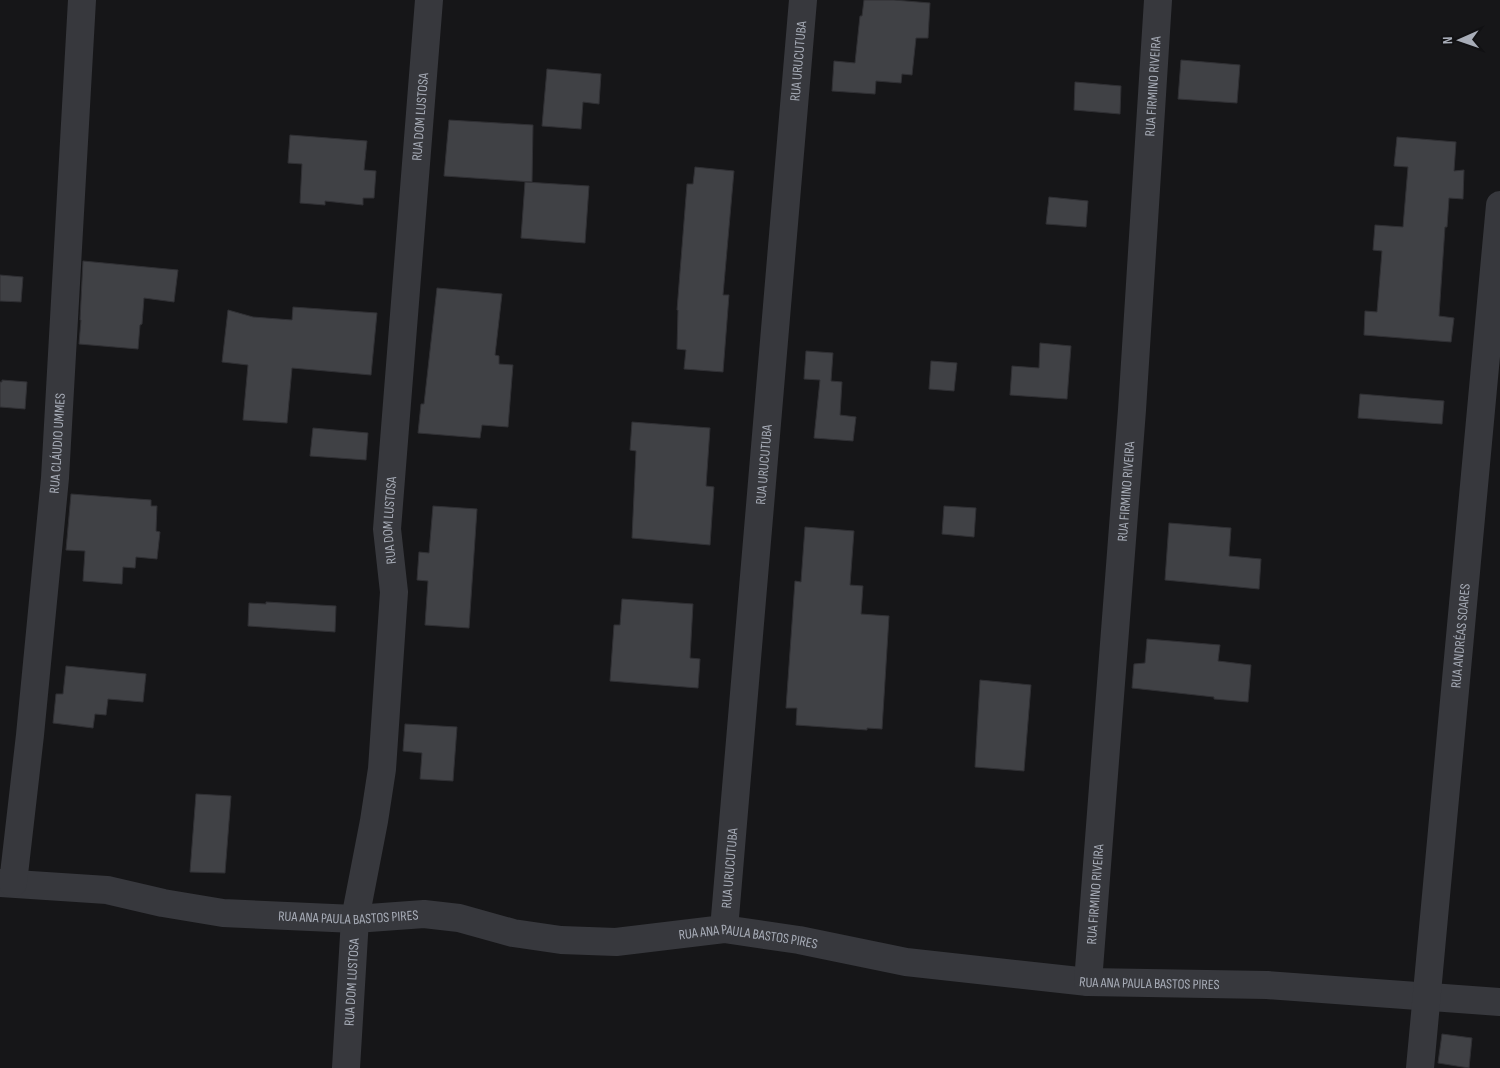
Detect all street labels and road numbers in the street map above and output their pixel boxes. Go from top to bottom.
street label: RUA URUCUTUBA [786,19,810,102]
street label: RUA FIRMINO RIVEIRA [1141,35,1164,137]
street label: RUA DOM LUSTOSA [408,71,432,161]
street label: RUA CLÁUDIO UMMES [45,393,68,494]
street label: RUA URUCUTUBA [752,423,775,505]
street label: RUA FIRMINO RIVEIRA [1113,440,1138,542]
street label: RUA DOM LUSTOSA [379,475,400,565]
street label: RUA ANDRÉAS SOARES [1447,583,1473,689]
street label: RUA URUCUTUBA [717,826,741,909]
street label: RUA FIRMINO RIVEIRA [1082,843,1107,945]
street label: RUA ANA PAULA BASTOS PIRES [278,906,419,928]
street label: RUA ANA PAULA BASTOS PIRES [678,920,819,952]
street label: RUA DOM LUSTOSA [340,937,362,1027]
street label: RUA ANA PAULA BASTOS PIRES [1078,973,1220,993]

